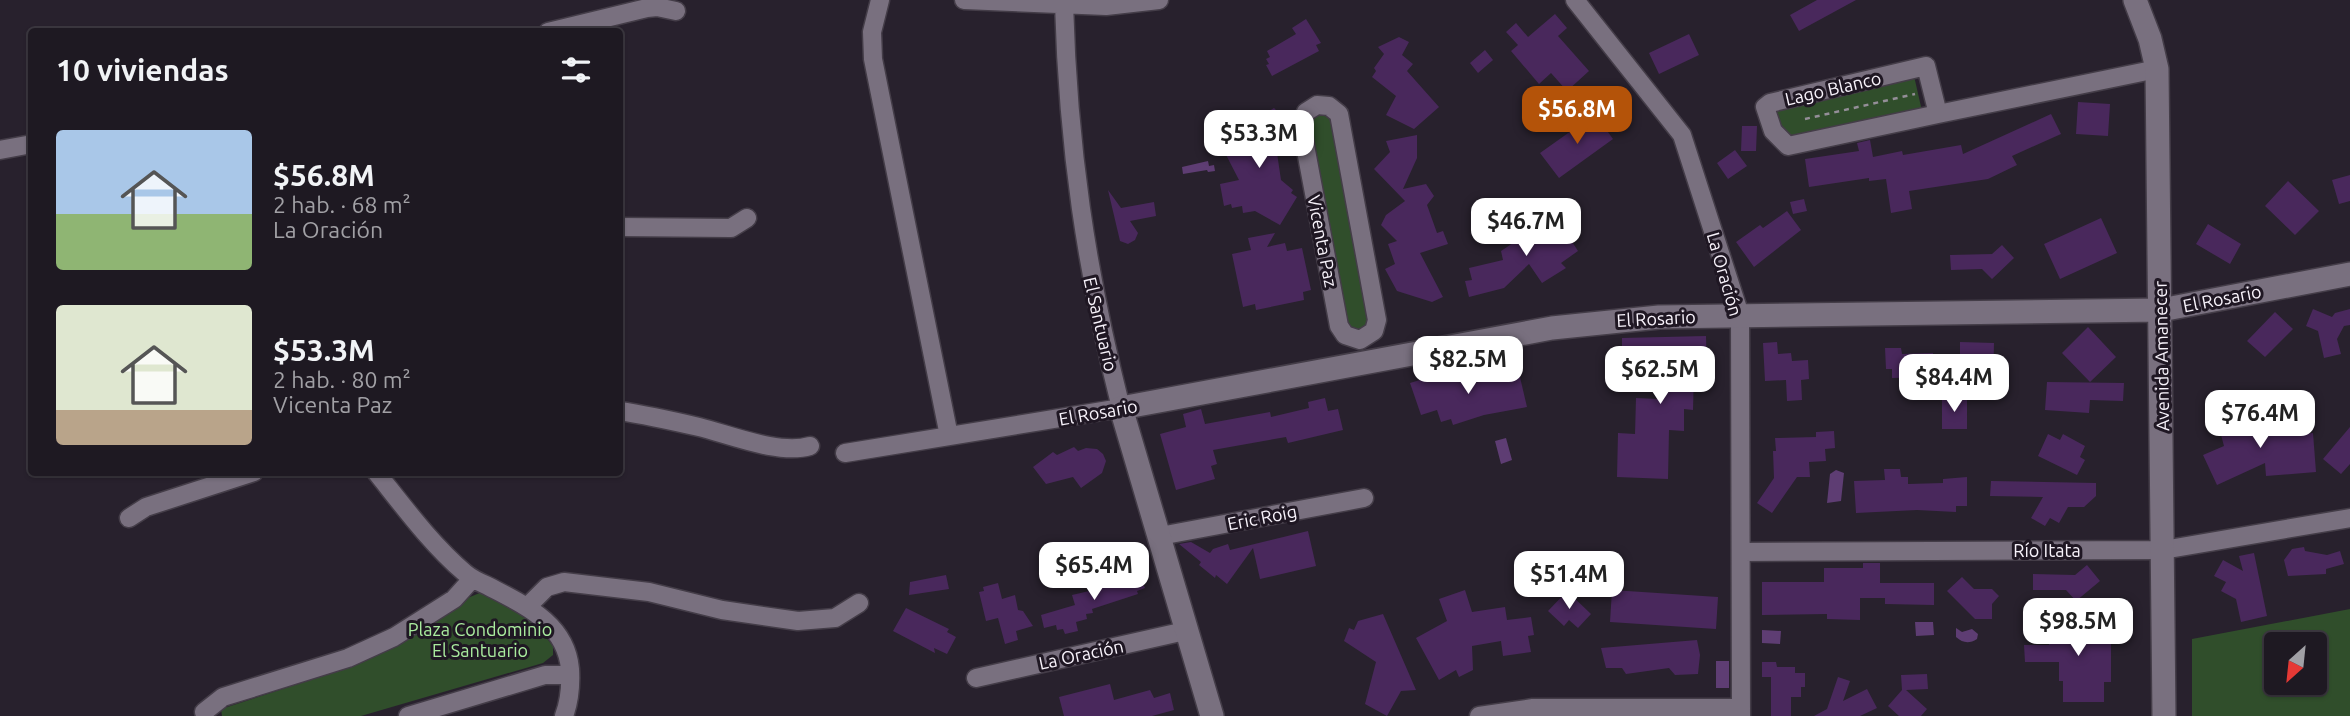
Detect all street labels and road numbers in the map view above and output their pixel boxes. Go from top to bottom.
street label: Lago Blanco [1783,67,1883,109]
street label: Vicenta Paz [1304,193,1342,289]
street label: La Oración [1704,230,1746,318]
street label: El Santuario [1080,275,1122,373]
street label: Avenida Amanecer [2150,280,2172,431]
street label: El Rosario [2181,281,2263,315]
street label: El Rosario [1616,306,1696,330]
street label: El Rosario [1057,395,1139,429]
street label: Eric Roig [1226,500,1298,534]
street label: Río Itata [2013,540,2081,560]
street label: La Oración [1037,635,1125,673]

